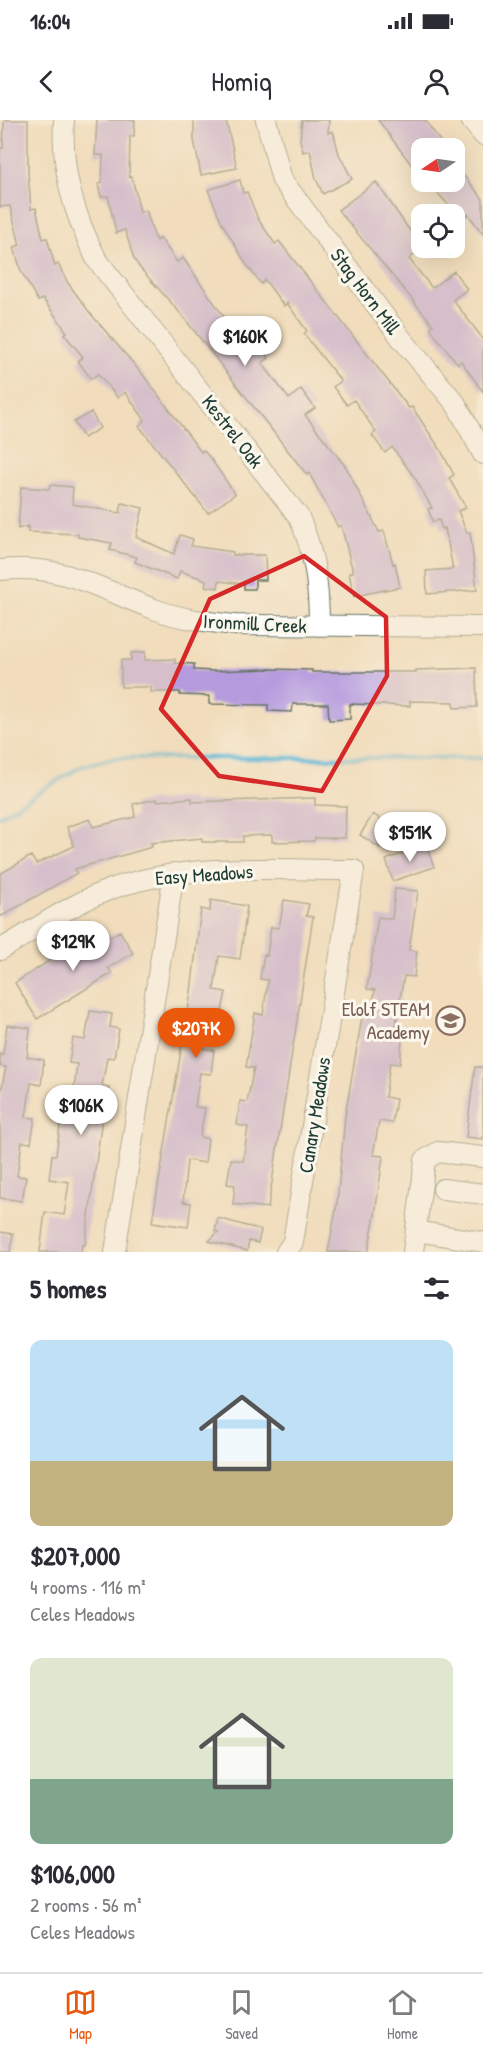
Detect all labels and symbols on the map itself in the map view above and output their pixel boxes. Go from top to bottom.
north arrow [411,138,465,192]
street label: Stag Horn Mill [325,242,407,340]
pin: $160K [203,316,287,367]
street label: Kestrel Oak [196,389,270,473]
street label: Ironmill Creek [203,607,307,639]
pin: $151K [368,812,452,863]
street label: Easy Meadows [154,857,254,891]
pin: $129K [31,921,115,972]
place label: Elolf STEAM Academy [342,995,430,1045]
school or university icon: Elolf STEAM Academy [435,1004,467,1036]
pin: $207K [154,1008,238,1059]
street label: Canary Meadows [292,1055,337,1175]
pin: $106K [39,1085,123,1136]

